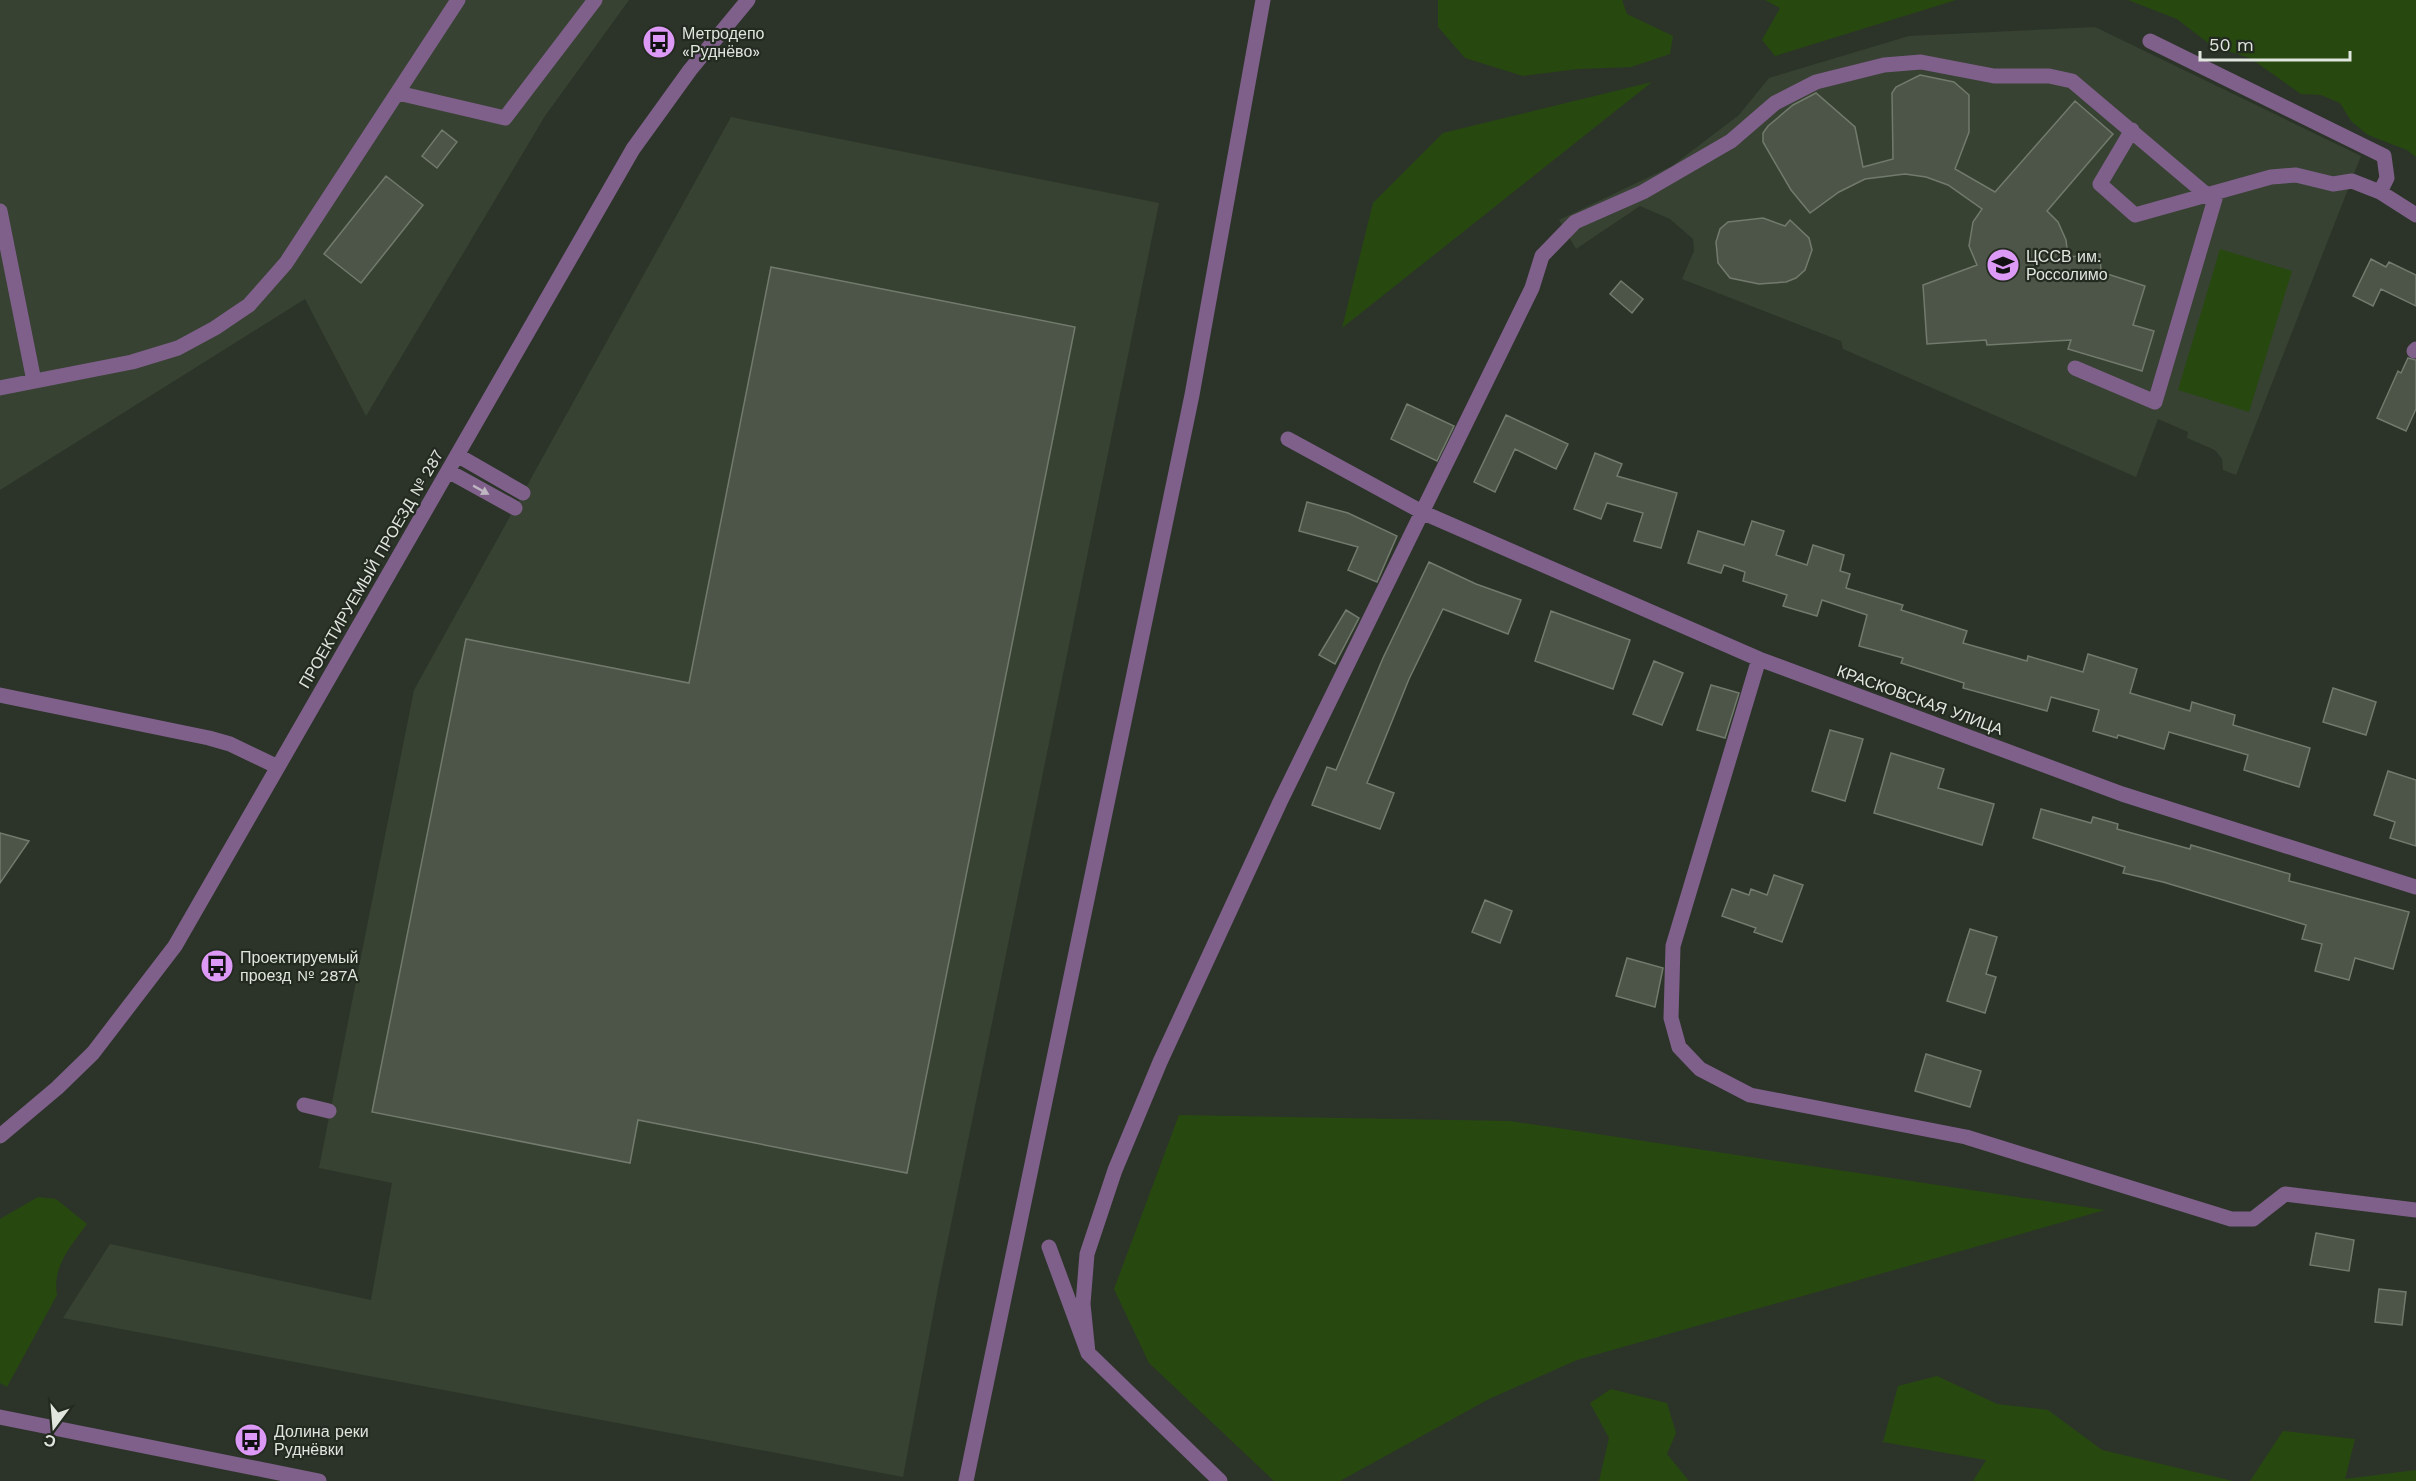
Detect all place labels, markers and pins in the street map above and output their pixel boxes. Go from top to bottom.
bus stop icon: Метродепо «Руднёво» [641,24,677,60]
place label: Метродепо «Руднёво» [682,24,765,61]
school or university icon: ЦССВ им. Россолимо [1985,247,2021,283]
place label: ЦССВ им. Россолимо [2026,247,2108,284]
bus stop icon: Проектируемый проезд № 287А [199,948,235,984]
place label: Проектируемый проезд № 287А [240,948,359,985]
bus stop icon: Долина реки Руднёвки [233,1422,269,1458]
place label: Долина реки Руднёвки [274,1422,369,1459]

